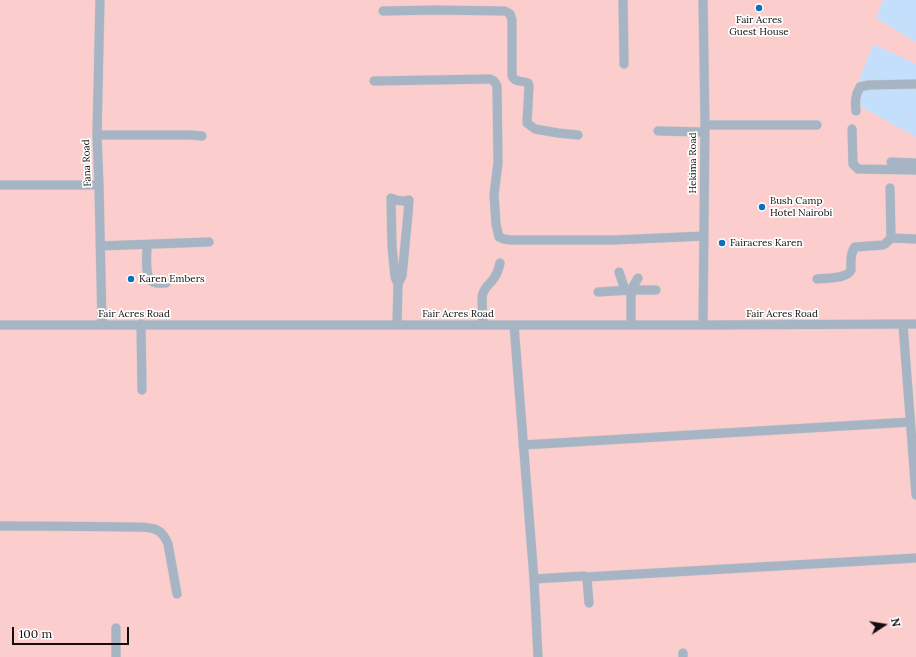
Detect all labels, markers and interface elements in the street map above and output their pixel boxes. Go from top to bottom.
marker: Fair Acres Guest House [754,3,764,13]
place label: Fair Acres Guest House [729,14,789,38]
street label: Hekima Road [687,132,699,194]
street label: Fana Road [80,139,94,187]
place label: Bush Camp Hotel Nairobi [770,195,832,218]
marker: Bush Camp Hotel Nairobi [757,202,767,212]
place label: Fairacres Karen [730,237,802,249]
marker: Fairacres Karen [717,238,727,248]
place label: Karen Embers [139,273,205,285]
marker: Karen Embers [126,274,136,284]
street label: Fair Acres Road [98,308,170,320]
street label: Fair Acres Road [422,308,494,320]
street label: Fair Acres Road [746,308,818,320]
north arrow [864,605,904,645]
text: N [888,617,903,628]
scale bar [14,619,131,645]
text: 100 m [19,626,52,641]

